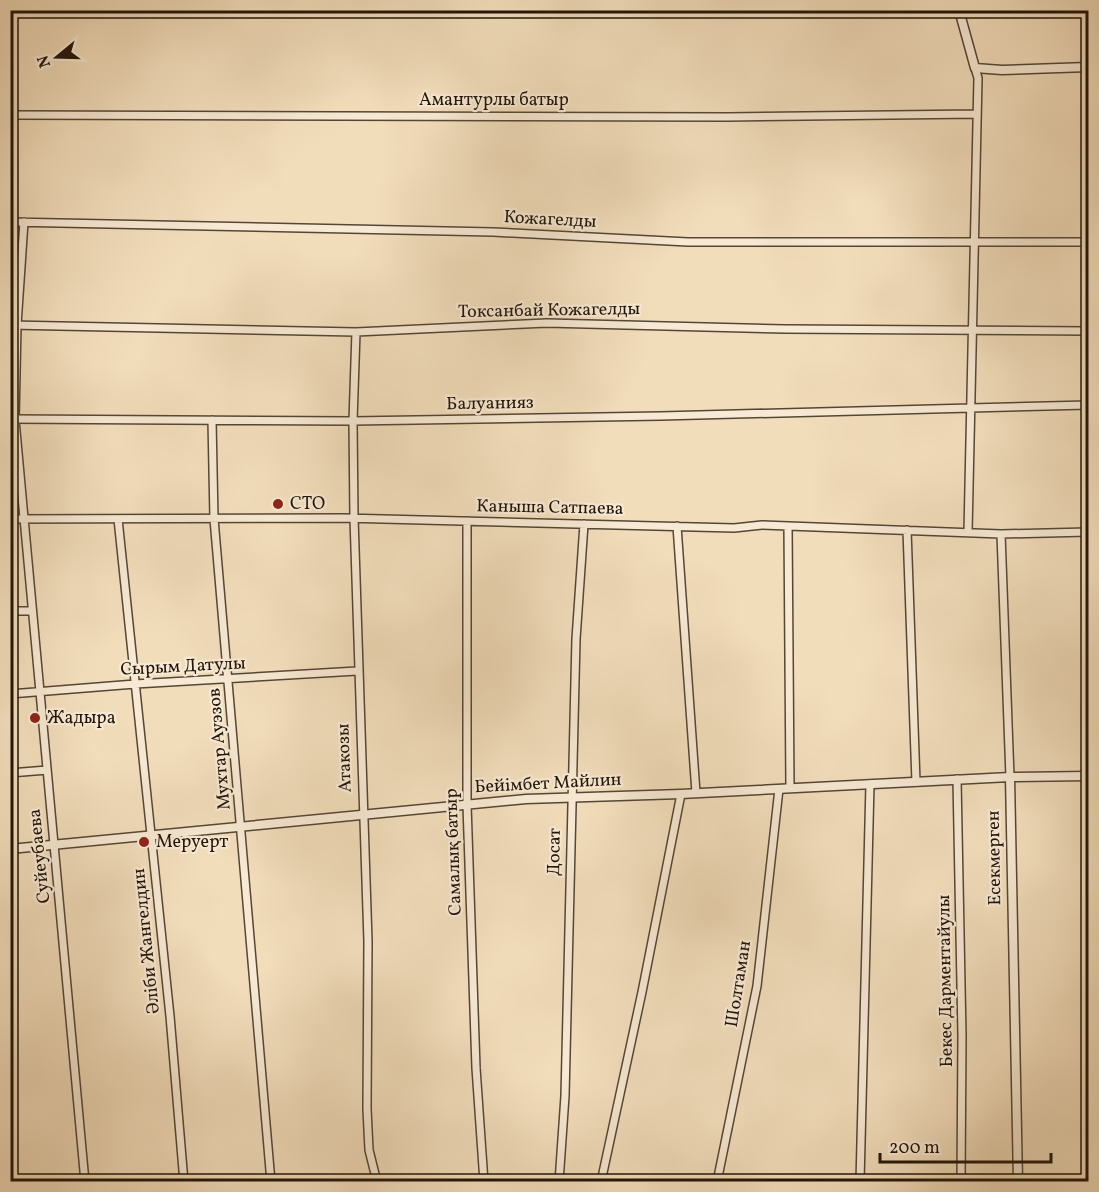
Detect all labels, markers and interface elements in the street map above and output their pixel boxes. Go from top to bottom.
north arrow [27,27,87,87]
text: N [32,52,57,70]
street label: Амантурлы батыр [419,88,569,113]
street label: Кожагелды [503,205,597,235]
street label: Токсанбай Кожагелды [458,297,641,325]
street label: Балуанияз [446,391,534,417]
place label: CTO [290,492,325,517]
street label: Каныша Сатпаева [476,494,624,522]
marker: CTO [271,497,285,511]
street label: Сырым Датулы [120,651,247,683]
street label: Мухтар Ауэзов [202,687,238,811]
place label: Жадыра [47,706,116,731]
marker: Жадыра [28,711,42,725]
street label: Атакозы [331,723,359,793]
street label: Бейімбет Майлин [474,768,622,800]
street label: Самалық батыр [439,788,469,916]
street label: Суйеубаева [23,807,57,905]
street label: Eсекмерген [982,810,1008,906]
street label: Досат [542,828,568,876]
place label: Меруерт [156,830,228,855]
marker: Меруерт [137,835,151,849]
street label: Әліби Жангелдин [127,867,167,1015]
street label: Бекес Дарментайулы [932,894,960,1068]
street label: Шолтаман [720,939,758,1029]
scale bar [880,1126,1051,1164]
text: 200 m [889,1136,940,1161]

